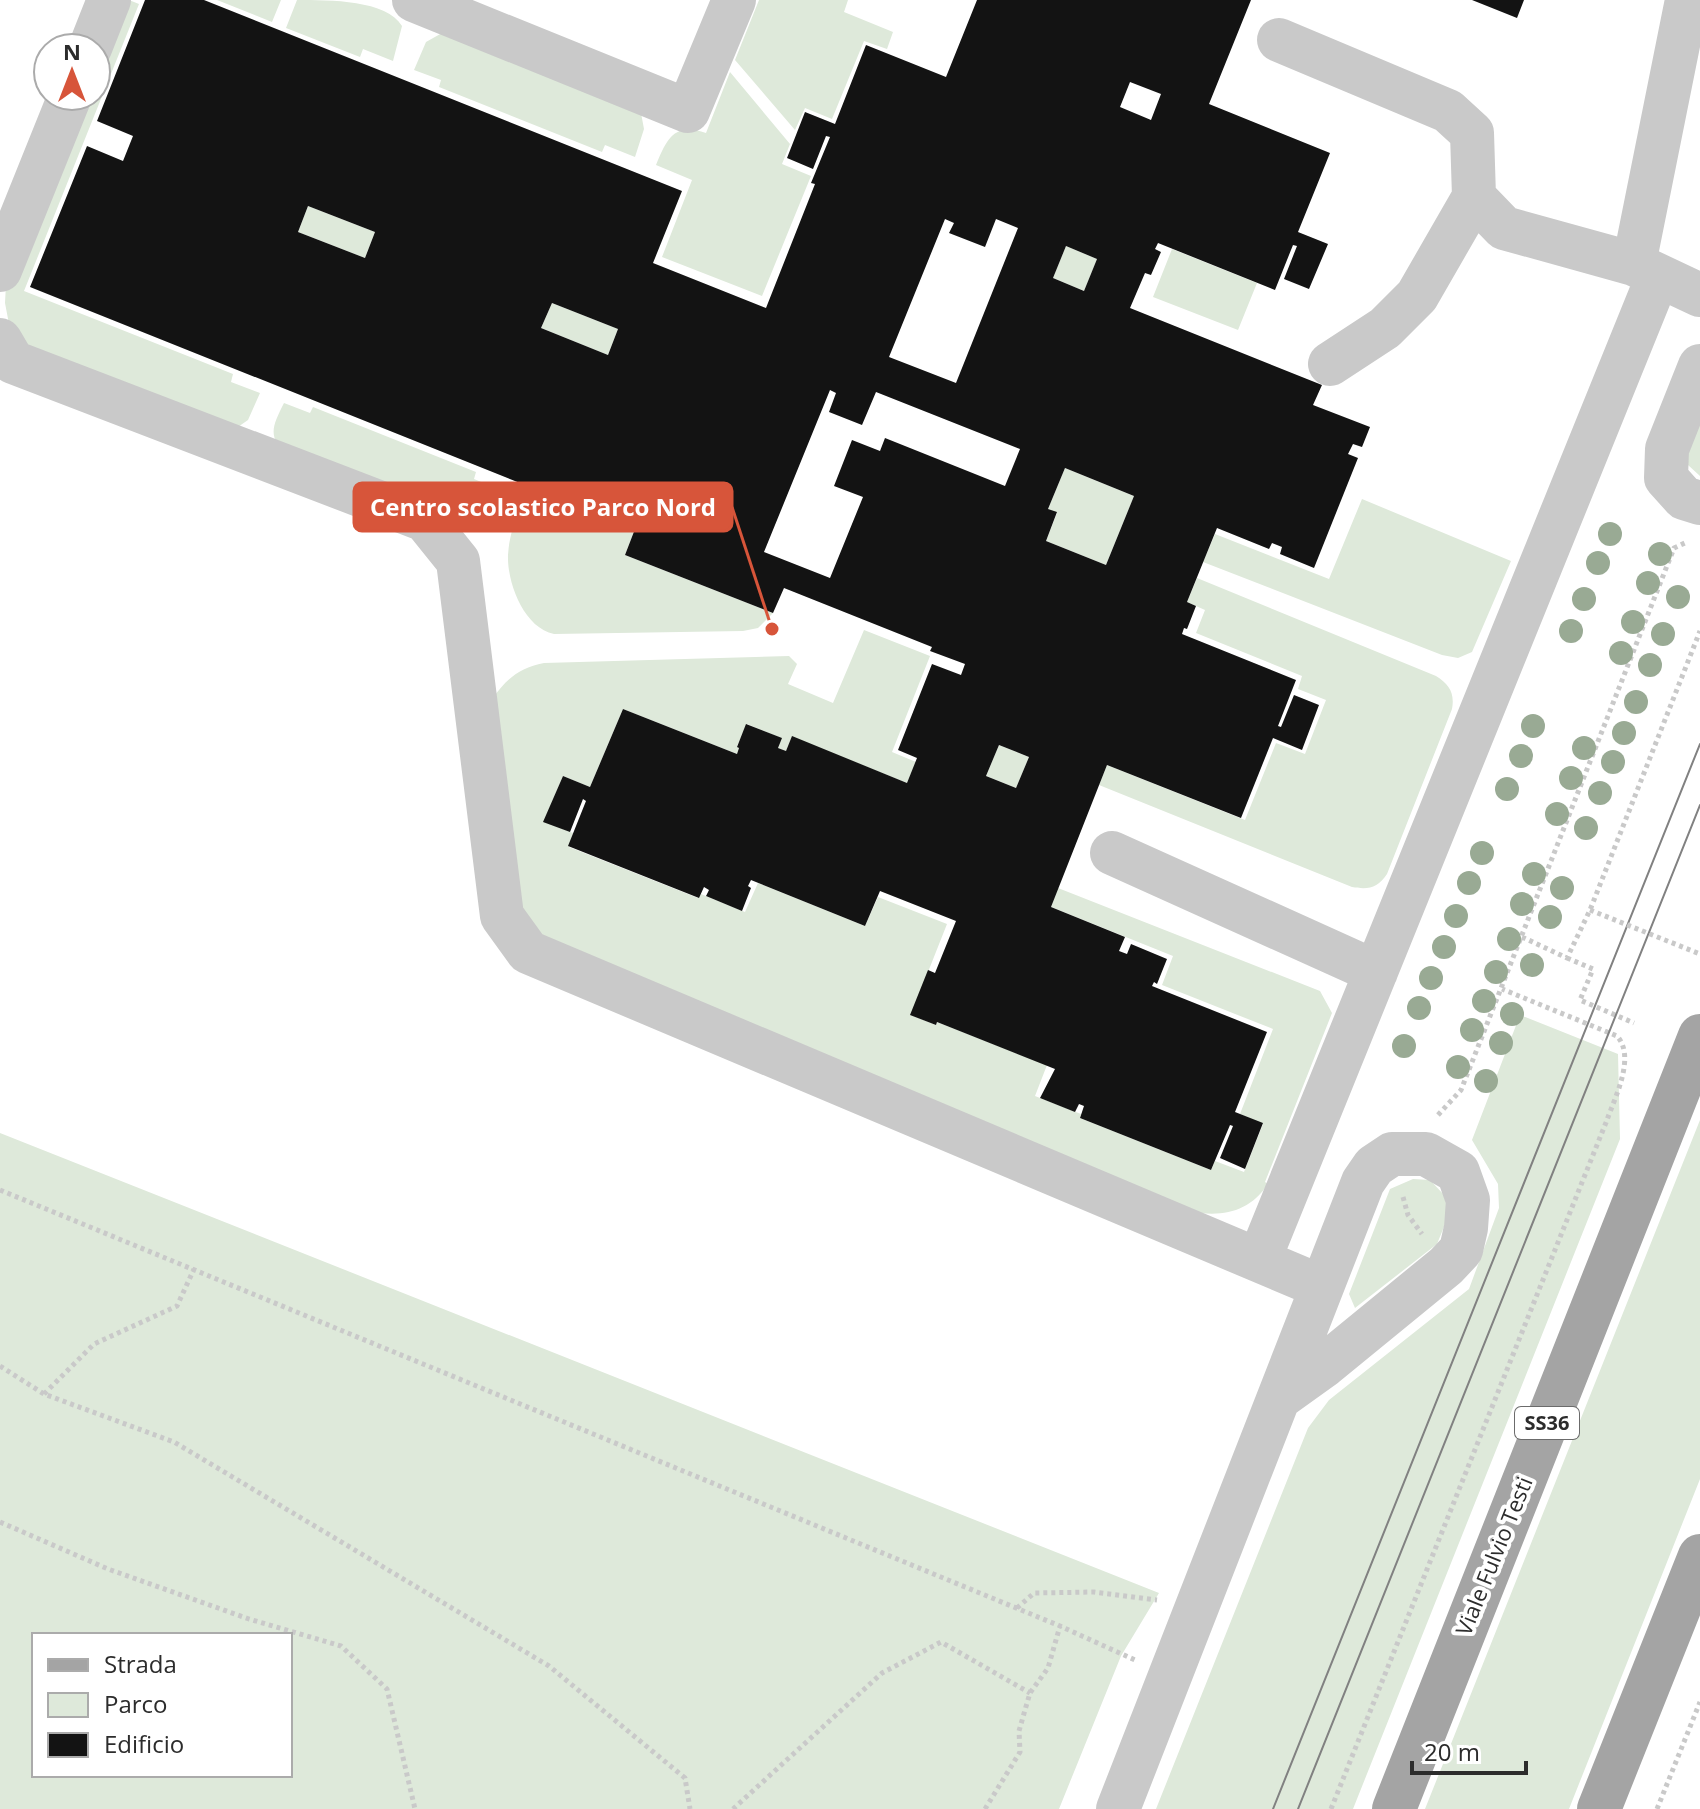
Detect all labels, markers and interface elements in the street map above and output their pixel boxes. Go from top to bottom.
north arrow [32,32,112,112]
text: N [63,36,81,66]
callout: Centro scolastico Parco Nord [354,483,732,531]
text: Centro scolastico Parco Nord [370,490,716,523]
road number: SS36 [1515,1407,1579,1439]
street label: Viale Fulvio Testi [1448,1472,1539,1639]
legend [32,1633,292,1777]
text: Strada [104,1647,177,1680]
text: Parco [104,1687,168,1720]
scale bar [1412,1725,1526,1775]
text: Edificio [104,1727,184,1760]
text: 20 m [1424,1735,1480,1768]

